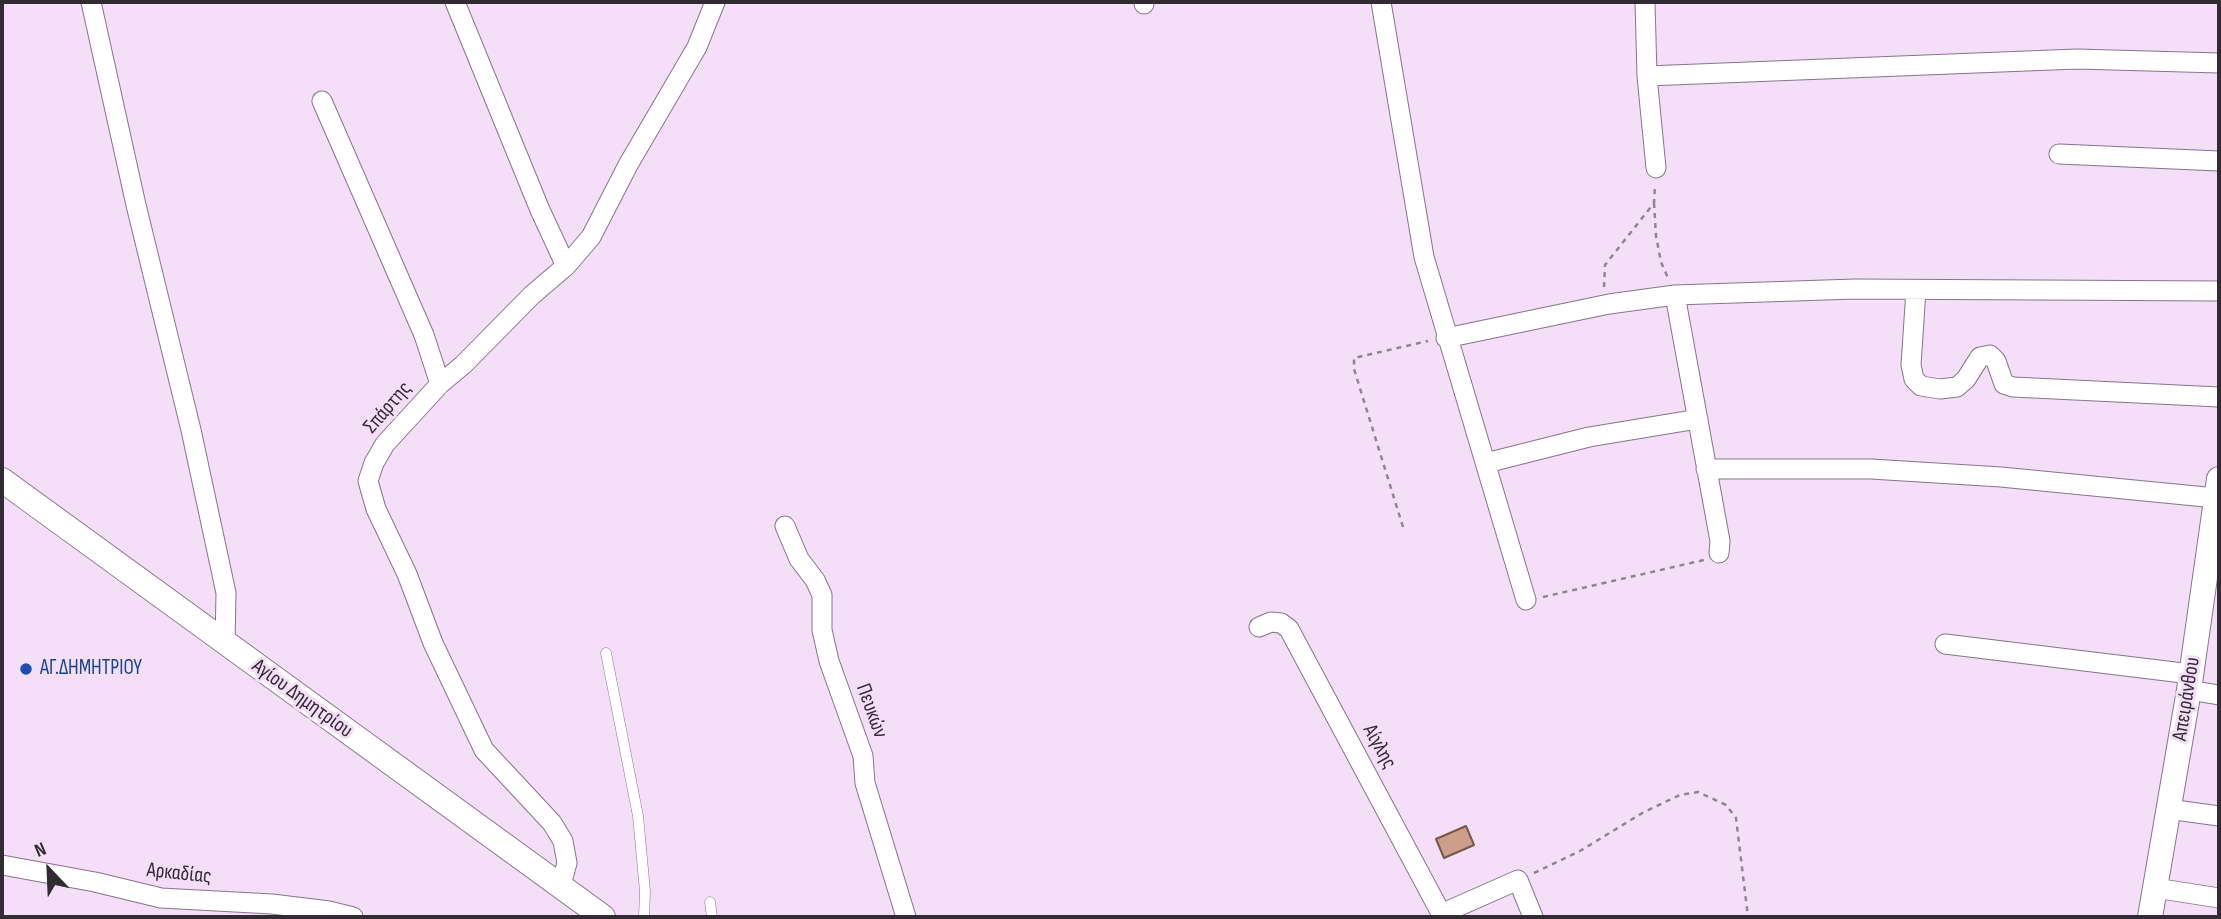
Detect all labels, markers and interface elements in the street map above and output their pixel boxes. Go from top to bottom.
street label: Σπάρτης [359,377,417,439]
street label: Αγίου Δημητρίου [247,654,357,744]
street label: Απειράνθου [2168,655,2206,743]
place label: ΑΓ.ΔΗΜΗΤΡΙΟΥ [40,656,142,682]
marker: ΑΓ.ΔΗΜΗΤΡΙΟΥ [18,661,34,677]
street label: Πευκών [850,680,892,742]
street label: Αίγλης [1357,720,1401,774]
north arrow [14,835,84,905]
text: N [31,838,50,863]
street label: Αρκαδίας [145,858,213,890]

